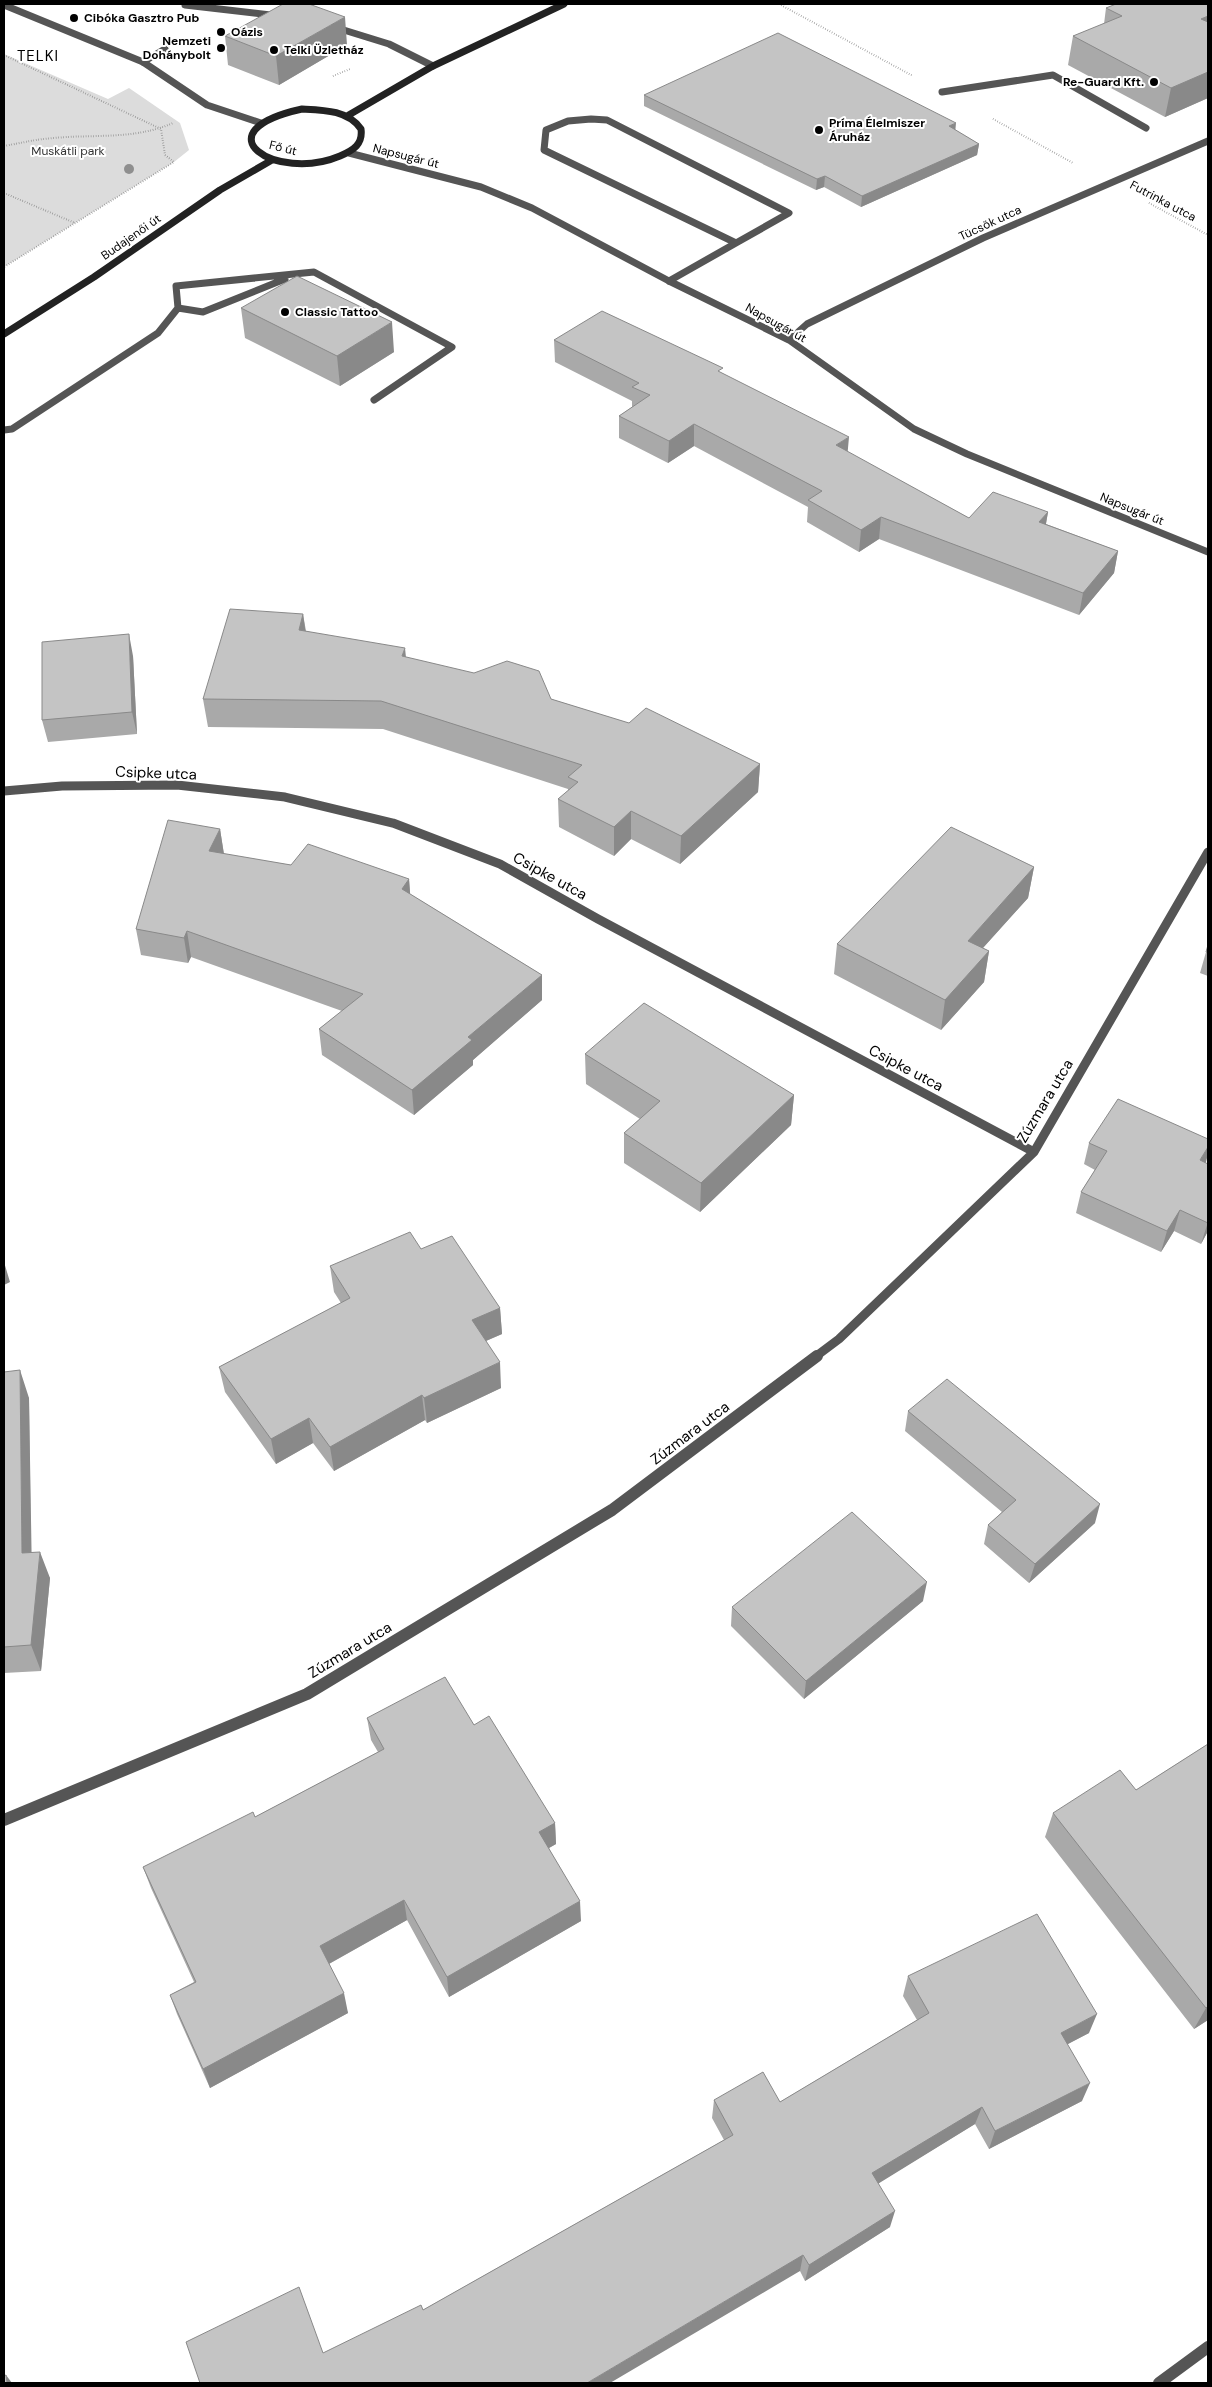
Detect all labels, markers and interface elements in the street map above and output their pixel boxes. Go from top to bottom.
place label: Cibóka Gasztro Pub [84,10,199,26]
marker: Cibóka Gasztro Pub [68,12,80,24]
place label: Oázis [231,24,263,40]
marker: Oázis [215,26,227,38]
place label: Nemzeti Dohánybolt [143,33,211,63]
marker: Nemzeti Dohánybolt [215,42,227,54]
place label: Telki Üzletház [284,42,364,58]
marker: Telki Üzletház [268,44,280,56]
district label: TELKI [17,46,59,66]
place label: Re-Guard Kft. [1063,74,1144,90]
marker: Re-Guard Kft. [1148,76,1160,88]
place label: Príma Élelmiszer Áruház [829,115,925,145]
marker: Príma Élelmiszer Áruház [813,124,825,136]
street label: Fő út [267,137,299,159]
street label: Napsugár út [371,140,441,172]
park label: Muskátli park [31,143,105,159]
street label: Futrinka utca [1127,177,1199,225]
street label: Tücsök utca [956,202,1024,244]
street label: Budajenői út [98,210,164,264]
street label: Napsugár út [743,300,810,347]
place label: Classic Tattoo [295,304,378,320]
marker: Classic Tattoo [279,306,291,318]
street label: Napsugár út [1098,489,1167,529]
street label: Csipke utca [115,762,197,784]
street label: Csipke utca [509,847,591,905]
street label: Csipke utca [865,1040,947,1096]
street label: Zúzmara utca [1012,1056,1078,1146]
street label: Zúzmara utca [647,1397,733,1469]
street label: Zúzmara utca [305,1617,395,1683]

